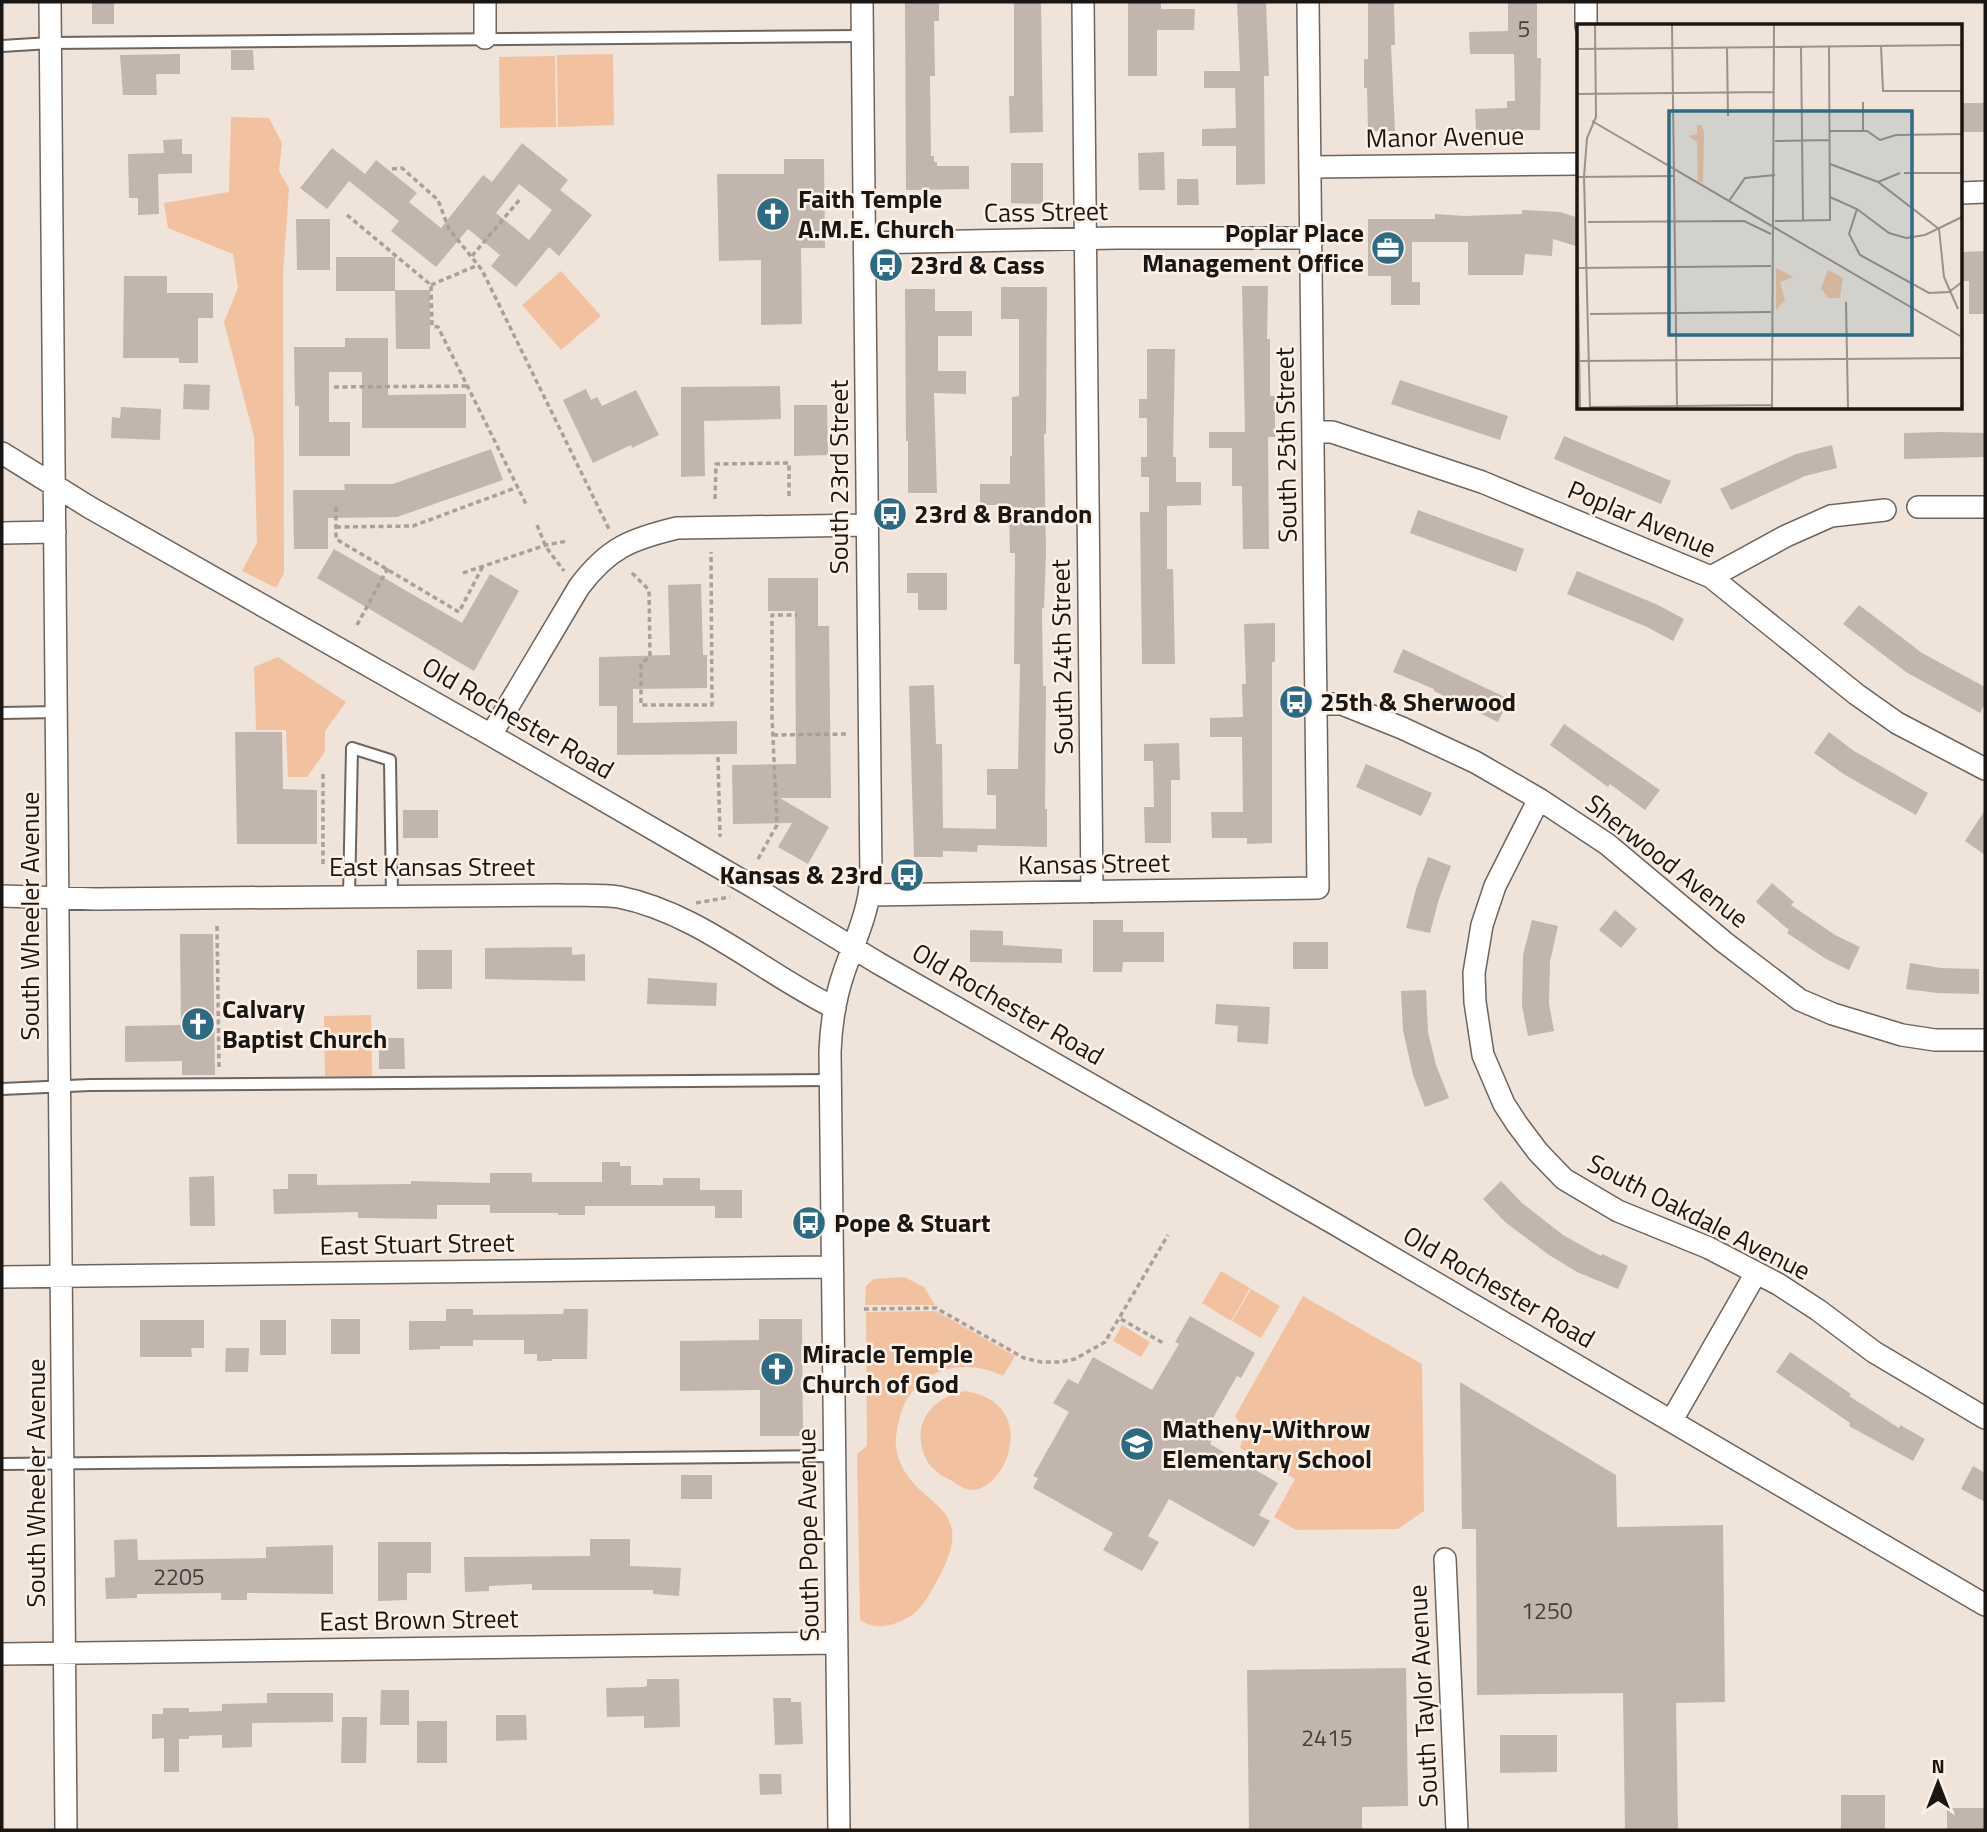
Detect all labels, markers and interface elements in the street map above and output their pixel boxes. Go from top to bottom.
house number: 5 [1518,11,1530,46]
inset map [1577,24,1962,410]
street label: Manor Avenue [1365,116,1525,157]
place label: Faith Temple A.M.E. Church [798,179,955,248]
street label: Cass Street [984,191,1108,232]
church icon: Faith Temple A.M.E. Church [754,195,792,233]
place label: Poplar Place Management Office [1142,213,1364,282]
office icon: Poplar Place Management Office [1369,229,1407,267]
place label: 23rd & Cass [910,245,1045,284]
bus stop icon: 23rd & Cass [867,246,905,284]
street label: South 25th Street [1264,347,1307,543]
street label: South 23rd Street [819,380,858,574]
street label: Poplar Avenue [1562,470,1722,567]
place label: 23rd & Brandon [914,494,1092,533]
bus stop icon: 23rd & Brandon [871,495,909,533]
street label: South 24th Street [1040,559,1083,755]
street label: Old Rochester Road [415,647,622,788]
place label: 25th & Sherwood [1320,682,1516,721]
bus stop icon: 25th & Sherwood [1277,683,1315,721]
street label: Sherwood Avenue [1577,784,1757,937]
street label: South Wheeler Avenue [10,792,49,1040]
street label: Kansas Street [1018,843,1170,884]
street label: East Kansas Street [329,847,535,886]
place label: Kansas & 23rd [719,855,883,894]
bus stop icon: Kansas & 23rd [888,856,926,894]
street label: Old Rochester Road [905,933,1112,1074]
place label: Calvary Baptist Church [222,989,387,1058]
church icon: Calvary Baptist Church [179,1005,217,1043]
street label: South Oakdale Avenue [1581,1143,1818,1290]
place label: Pope & Stuart [834,1203,991,1242]
bus stop icon: Pope & Stuart [790,1204,828,1242]
street label: Old Rochester Road [1396,1216,1603,1357]
street label: East Stuart Street [319,1222,515,1265]
place label: Miracle Temple Church of God [802,1334,973,1403]
church icon: Miracle Temple Church of God [758,1350,796,1388]
street label: South Wheeler Avenue [16,1359,55,1607]
place label: Matheny-Withrow Elementary School [1162,1409,1372,1478]
school or university icon: Matheny-Withrow Elementary School [1118,1425,1156,1463]
street label: South Pope Avenue [786,1428,829,1642]
house number: 2205 [153,1559,205,1594]
street label: South Taylor Avenue [1397,1584,1448,1808]
house number: 1250 [1521,1593,1573,1628]
street label: East Brown Street [319,1598,519,1641]
house number: 2415 [1301,1720,1353,1755]
north arrow [1903,1748,1973,1818]
text: N [1931,1751,1945,1780]

